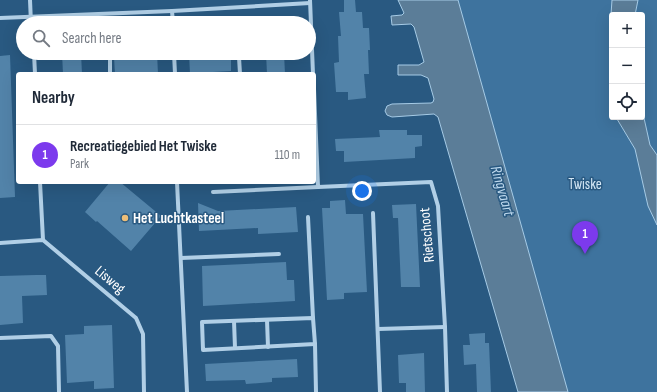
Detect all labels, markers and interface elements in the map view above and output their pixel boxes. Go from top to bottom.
map controls [609,12,645,120]
button: + [609,12,645,48]
search box [16,16,316,60]
icon: search [30,27,52,49]
text: Search here [62,29,122,48]
button: − [609,48,645,84]
button: locate [609,84,645,120]
text: Nearby [32,88,75,108]
text: Recreatiegebied Het Twiske [70,137,217,156]
text: 1 [42,147,48,163]
text: 110 m [275,147,300,163]
text: Park [70,156,89,172]
water label: Ringvaart [486,164,519,220]
park label: Twiske [568,175,602,194]
your location [352,181,372,201]
street label: Rietschoot [415,206,439,263]
place label: Het Luchtkasteel [133,209,224,228]
marker: Het Luchtkasteel [120,213,130,223]
pin: 1 [572,221,598,254]
street label: Lisweg [91,262,129,298]

